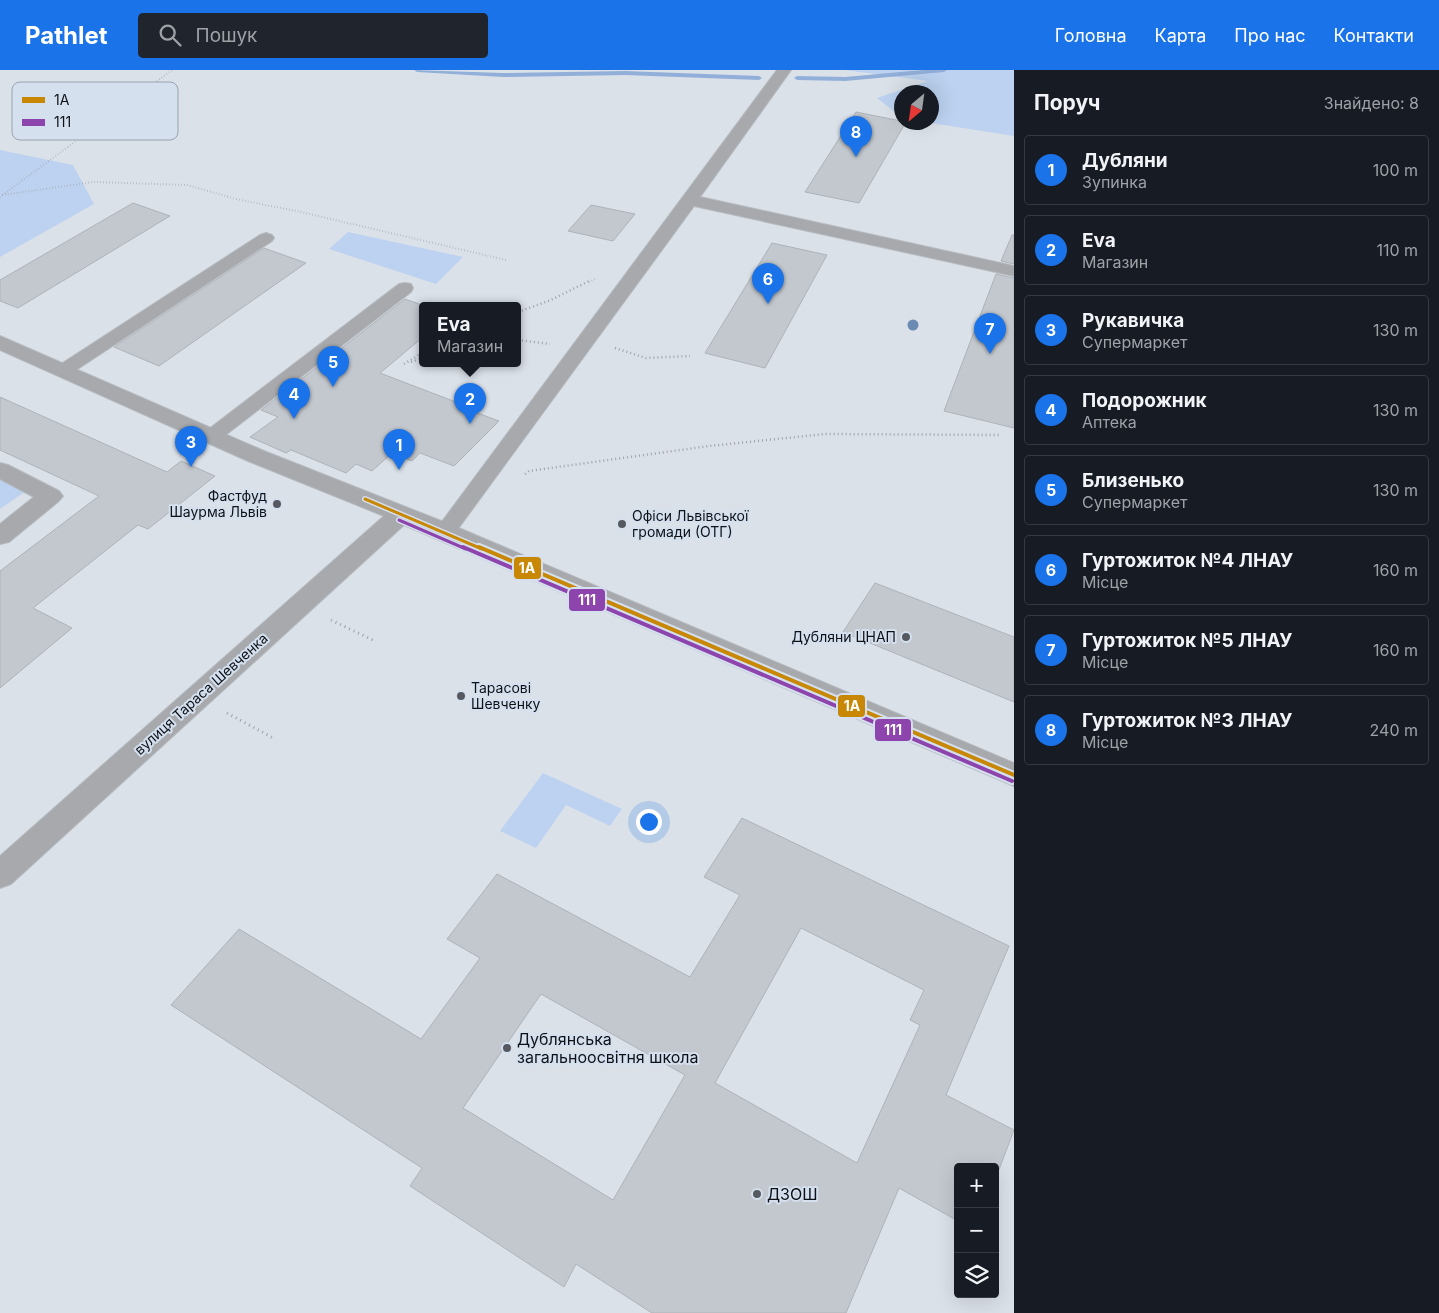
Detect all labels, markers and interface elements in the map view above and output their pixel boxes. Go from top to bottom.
search box [138,13,488,58]
text: Pathlet [25,21,108,50]
icon: search [156,21,184,49]
text: Пошук [196,24,257,47]
text: Головна [1055,25,1127,46]
text: Карта [1155,25,1206,46]
text: Про нас [1234,25,1306,46]
text: Контакти [1334,25,1414,46]
legend [12,82,178,140]
north arrow [894,85,939,130]
text: Поруч [1034,90,1101,115]
text: 1А [54,91,70,108]
text: Знайдено: 8 [1324,93,1419,113]
text: 111 [54,113,71,130]
pin: 8 [840,116,872,157]
text: Дубляни [1082,149,1168,172]
text: 1 [1048,160,1054,180]
text: 100 m [1373,160,1418,180]
text: Зупинка [1082,172,1147,192]
text: Eva [1082,229,1116,252]
text: 2 [1046,240,1056,260]
text: 110 m [1376,240,1418,260]
text: Магазин [1082,252,1148,272]
pin: 6 [752,263,784,304]
popup [419,302,521,367]
text: Рукавичка [1082,309,1184,332]
text: Eva [437,313,471,336]
pin: 7 [974,313,1006,354]
text: 3 [1046,320,1056,340]
text: 130 m [1373,320,1418,340]
text: Супермаркет [1082,332,1187,352]
text: Магазин [437,336,503,356]
pin: 5 [317,346,349,387]
pin: 4 [278,378,310,419]
pin: 2 [454,383,486,424]
text: Подорожник [1082,389,1207,412]
text: 4 [1046,400,1056,420]
text: 130 m [1373,400,1418,420]
text: Аптека [1082,412,1137,432]
pin: 3 [175,426,207,467]
pin: 1 [383,429,415,470]
text: Близенько [1082,469,1184,492]
text: 5 [1046,480,1056,500]
text: 130 m [1373,480,1418,500]
place label: Фастфуд Шаурма Львів [169,487,267,520]
text: Супермаркет [1082,492,1187,512]
marker: Фастфуд Шаурма Львів [271,498,283,510]
place label: Офіси Львівської громади (ОТГ) [632,507,749,540]
marker: Офіси Львівської громади (ОТГ) [616,518,628,530]
text: Гуртожиток №4 ЛНАУ [1082,549,1293,572]
line badge: 1А [513,556,542,580]
text: 1А [519,559,536,576]
text: 6 [1046,560,1056,580]
text: 160 m [1373,560,1418,580]
text: Місце [1082,572,1128,592]
line badge: 111 [568,588,606,612]
text: 111 [578,591,596,608]
place label: Дубляни ЦНАП [792,628,896,645]
street label: вулиця Тараса Шевченка [131,629,271,758]
text: Гуртожиток №5 ЛНАУ [1082,629,1292,652]
marker: Дубляни ЦНАП [900,631,912,643]
text: 7 [1046,640,1056,660]
text: 160 m [1373,640,1418,660]
text: Місце [1082,652,1128,672]
place label: Тарасові Шевченку [471,679,541,712]
marker: Тарасові Шевченку [455,690,467,702]
line badge: 1А [837,694,866,718]
text: 1А [844,697,861,714]
text: Гуртожиток №3 ЛНАУ [1082,709,1293,732]
line badge: 111 [874,718,912,742]
text: 8 [1046,720,1056,740]
text: 240 m [1370,720,1418,740]
text: 111 [884,721,902,738]
text: Місце [1082,732,1128,752]
your location [636,809,662,835]
place label: Дублянська загальноосвітня школа [517,1029,698,1067]
marker: Дублянська загальноосвітня школа [501,1042,513,1054]
map controls [954,1163,999,1298]
button: + [954,1163,999,1208]
place label: ДЗОШ [767,1184,818,1204]
marker: ДЗОШ [751,1188,763,1200]
button: − [954,1208,999,1253]
button: layers [954,1253,999,1298]

